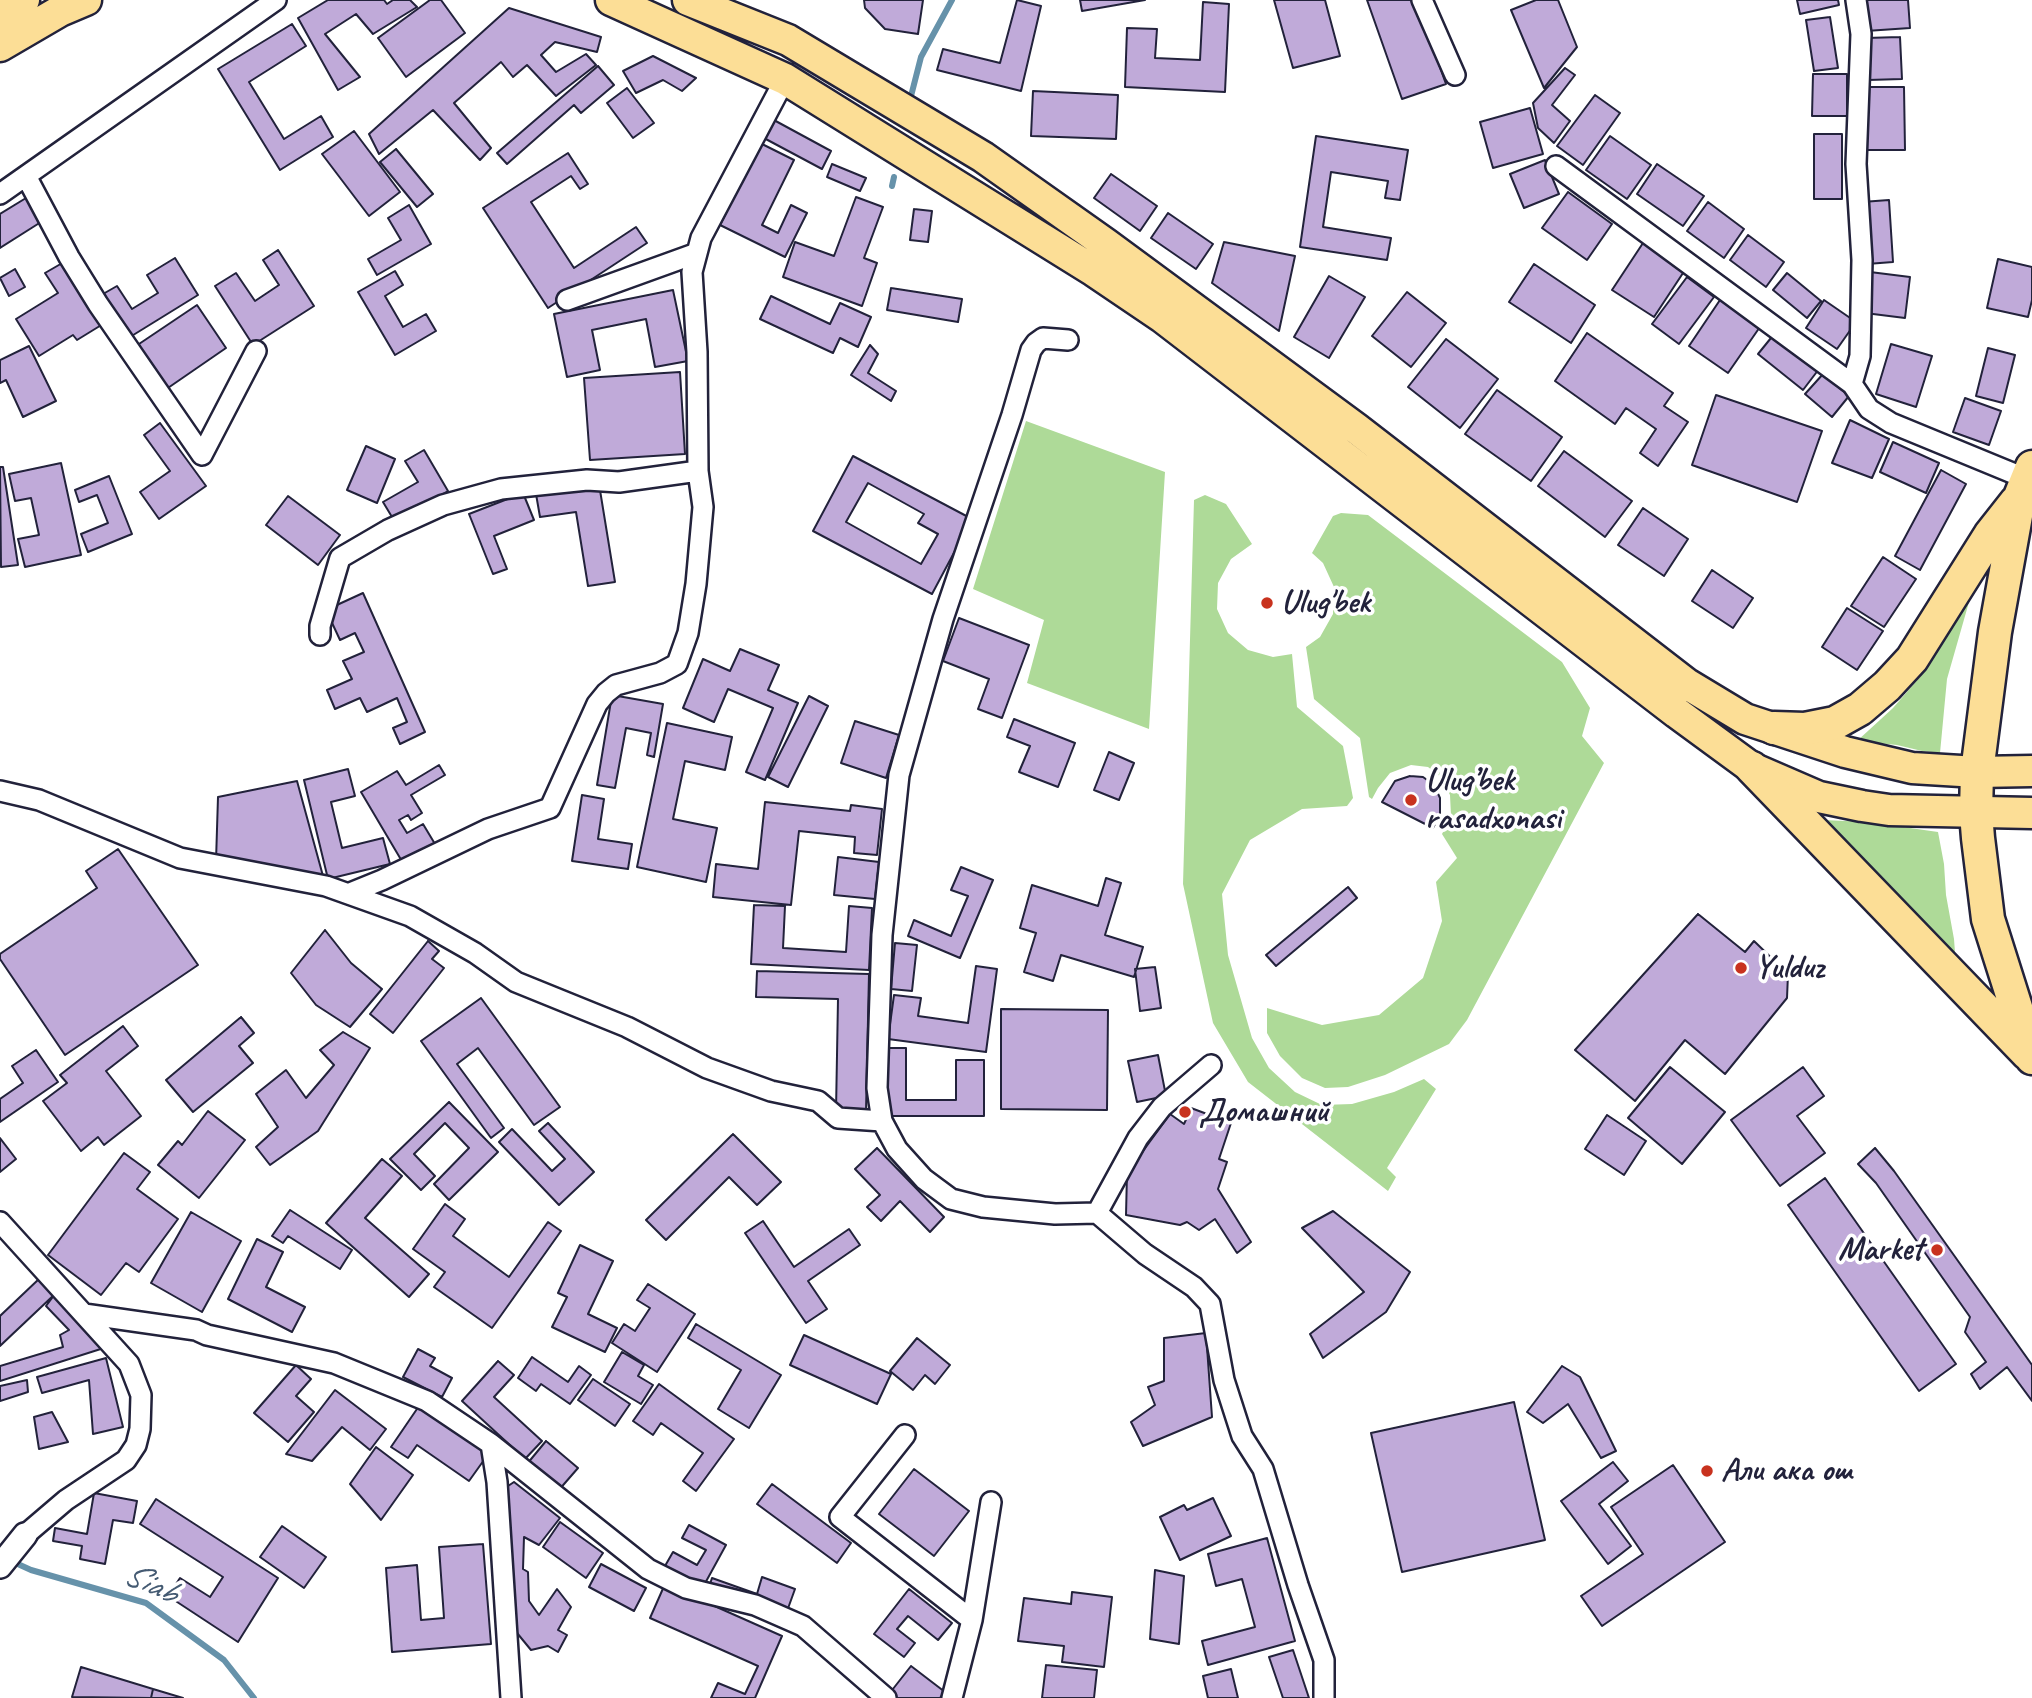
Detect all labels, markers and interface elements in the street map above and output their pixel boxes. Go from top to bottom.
place label: Ulug'bek [1281,583,1370,623]
marker: Ulug'bek [1259,595,1275,611]
place label: Ulug’bek rasadxonasi [1425,761,1561,839]
marker: Ulug’bek rasadxonasi [1403,792,1419,808]
place label: Yulduz [1755,948,1824,988]
marker: Yulduz [1733,960,1749,976]
place label: Домашний [1199,1092,1329,1132]
marker: Домашний [1177,1104,1193,1120]
place label: Market [1838,1230,1923,1270]
marker: Market [1929,1242,1945,1258]
place label: Али ака ош [1721,1451,1852,1491]
marker: Али ака ош [1699,1463,1715,1479]
water label: Siab [117,1554,183,1614]

